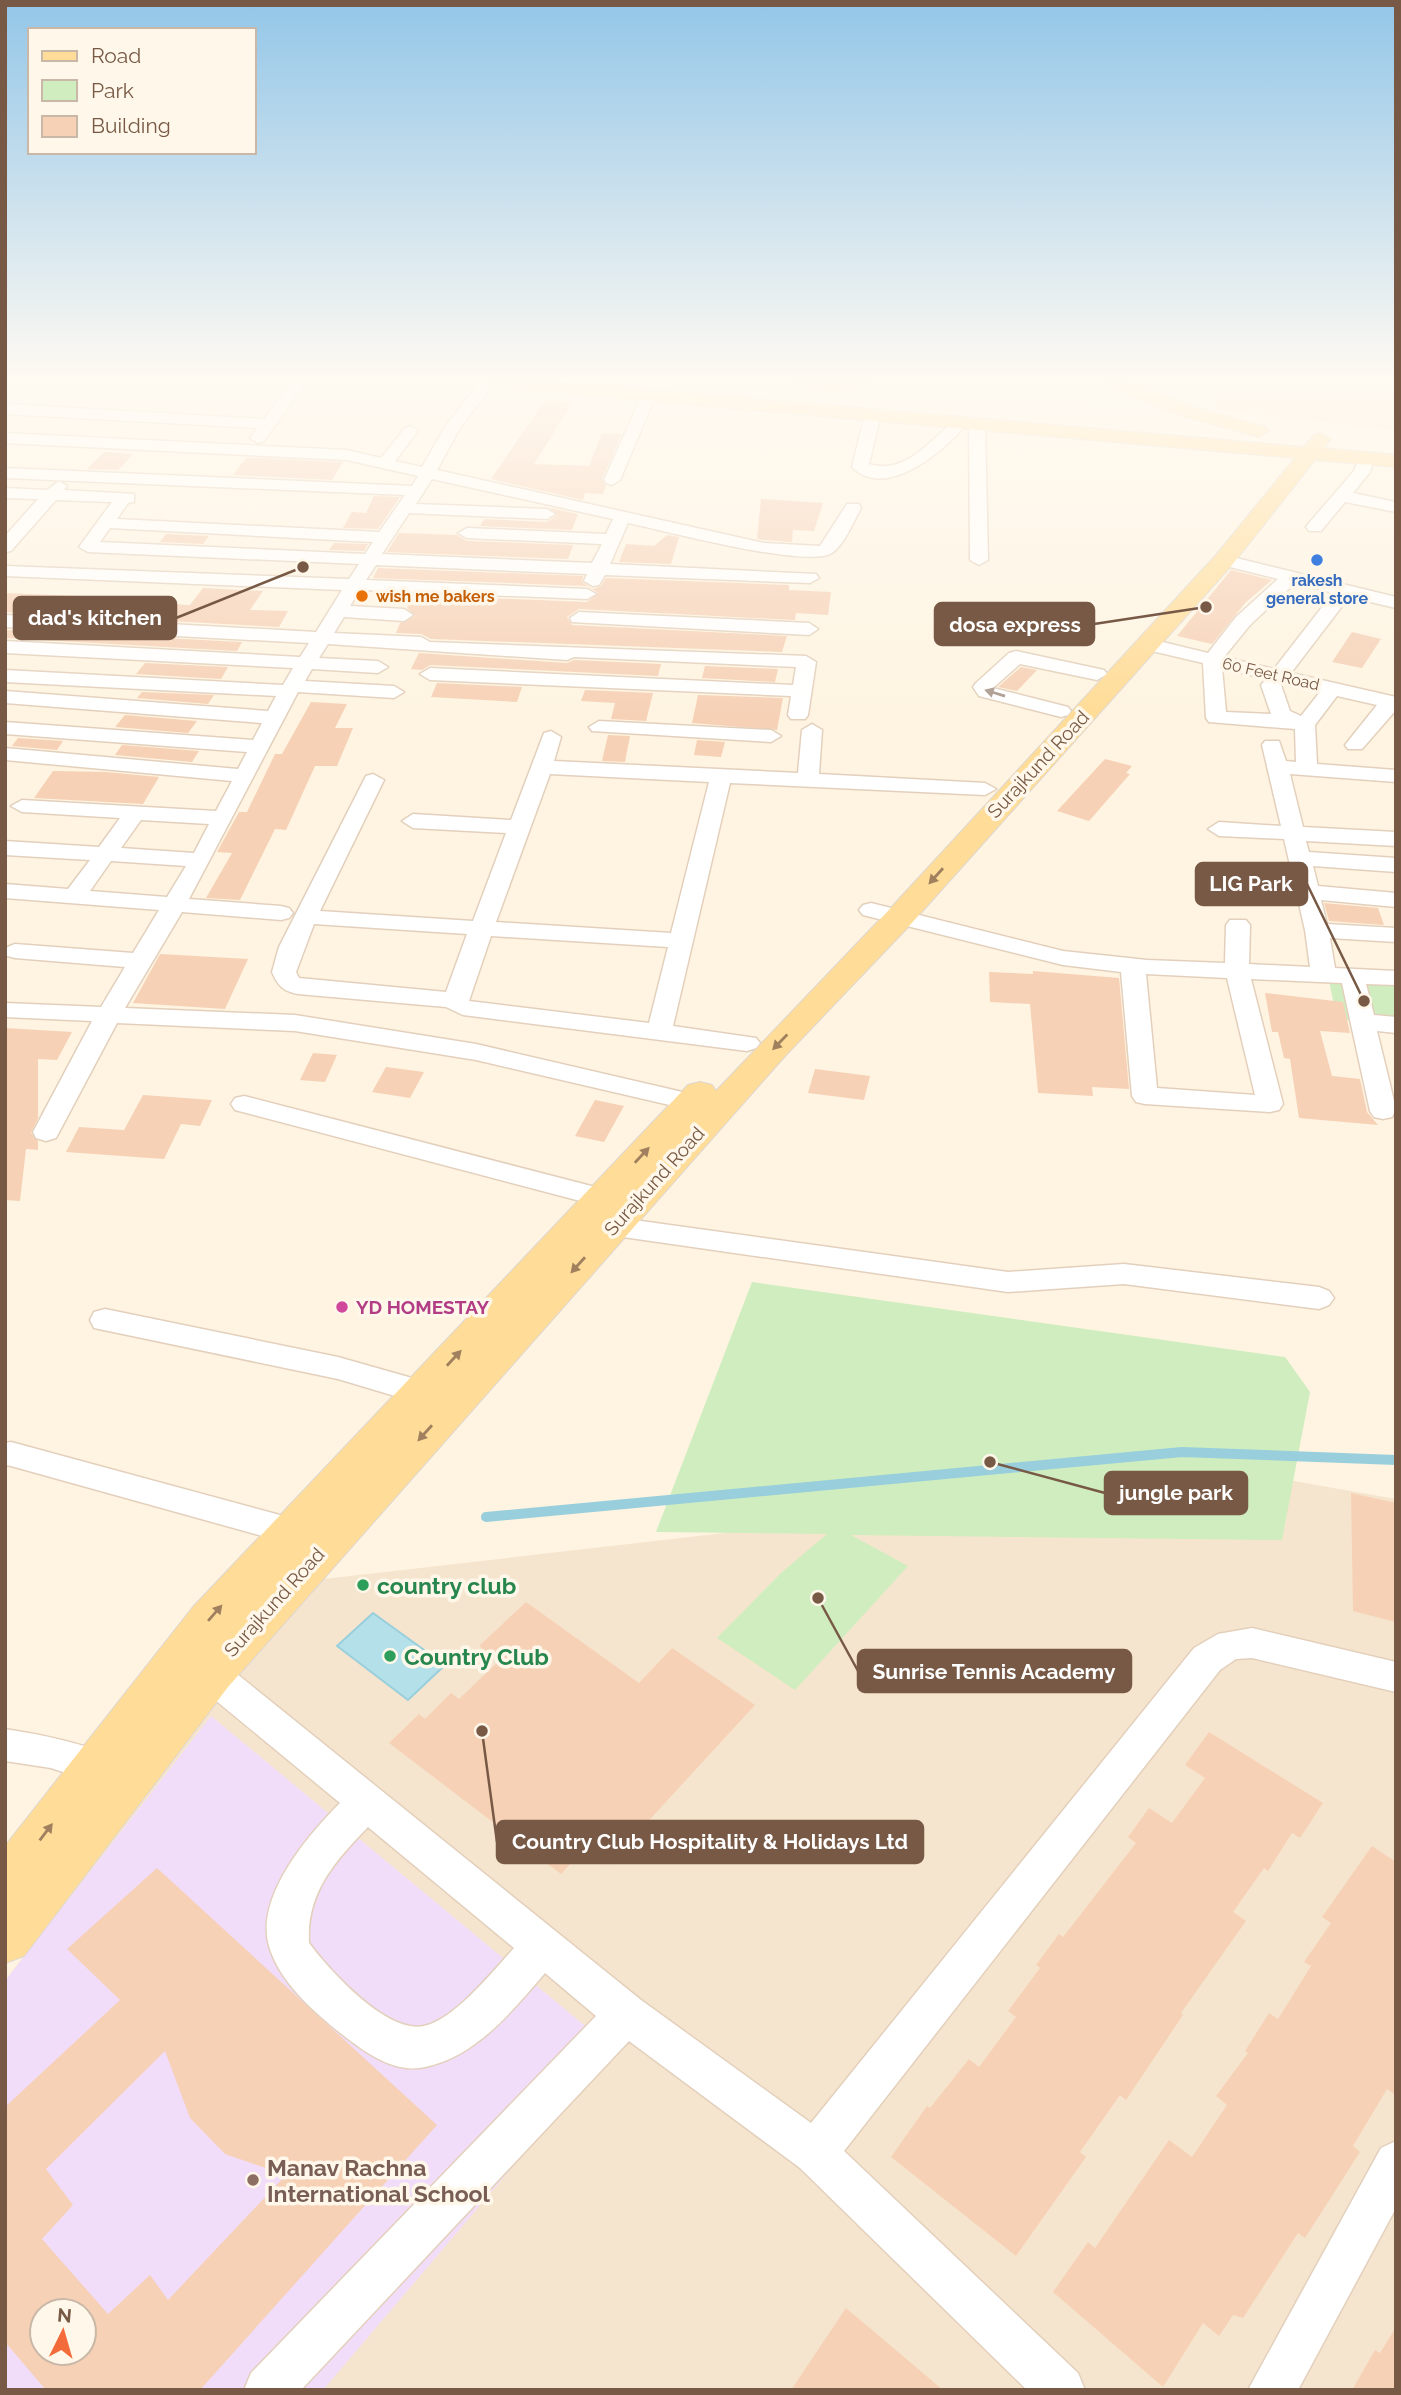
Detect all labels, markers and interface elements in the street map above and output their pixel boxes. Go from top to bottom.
legend [28,28,256,154]
text: Road [91,43,141,68]
text: Park [91,78,134,103]
text: Building [91,113,171,138]
marker: rakesh general store [1309,552,1325,568]
place label: rakesh general store [1266,571,1368,608]
place label: wish me bakers [376,587,495,606]
marker: wish me bakers [354,588,370,604]
callout: dad's kitchen [14,597,176,639]
callout: dosa express [935,603,1094,645]
text: dad's kitchen [28,605,162,630]
text: dosa express [949,612,1081,637]
street label: 60 Feet Road [1221,654,1321,694]
one-way arrow [985,688,1006,698]
street label: Surajkund Road [983,706,1093,822]
callout: LIG Park [1196,863,1307,905]
one-way arrow [928,867,944,885]
text: LIG Park [1209,871,1293,896]
one-way arrow [773,1033,789,1050]
street label: Surajkund Road [599,1122,709,1240]
one-way arrow [634,1147,650,1164]
one-way arrow [570,1256,586,1274]
place label: YD HOMESTAY [356,1296,490,1318]
marker: YD HOMESTAY [334,1299,350,1315]
one-way arrow [446,1349,462,1366]
one-way arrow [417,1424,433,1442]
callout: jungle park [1105,1472,1247,1514]
text: jungle park [1116,1480,1233,1505]
street label: Surajkund Road [219,1543,329,1661]
place label: country club [377,1572,516,1599]
marker: country club [355,1577,371,1593]
one-way arrow [207,1605,222,1622]
place label: Country Club [404,1643,549,1670]
marker: Country Club [382,1648,398,1664]
callout: Sunrise Tennis Academy [858,1650,1131,1692]
text: Sunrise Tennis Academy [872,1659,1116,1684]
callout: Country Club Hospitality & Holidays Ltd [497,1821,923,1863]
one-way arrow [39,1823,53,1841]
text: Country Club Hospitality & Holidays Ltd [512,1829,908,1854]
place label: Manav Rachna International School [267,2154,491,2207]
marker: Manav Rachna International School [245,2172,261,2188]
north arrow [28,2297,98,2367]
text: N [56,2303,73,2327]

